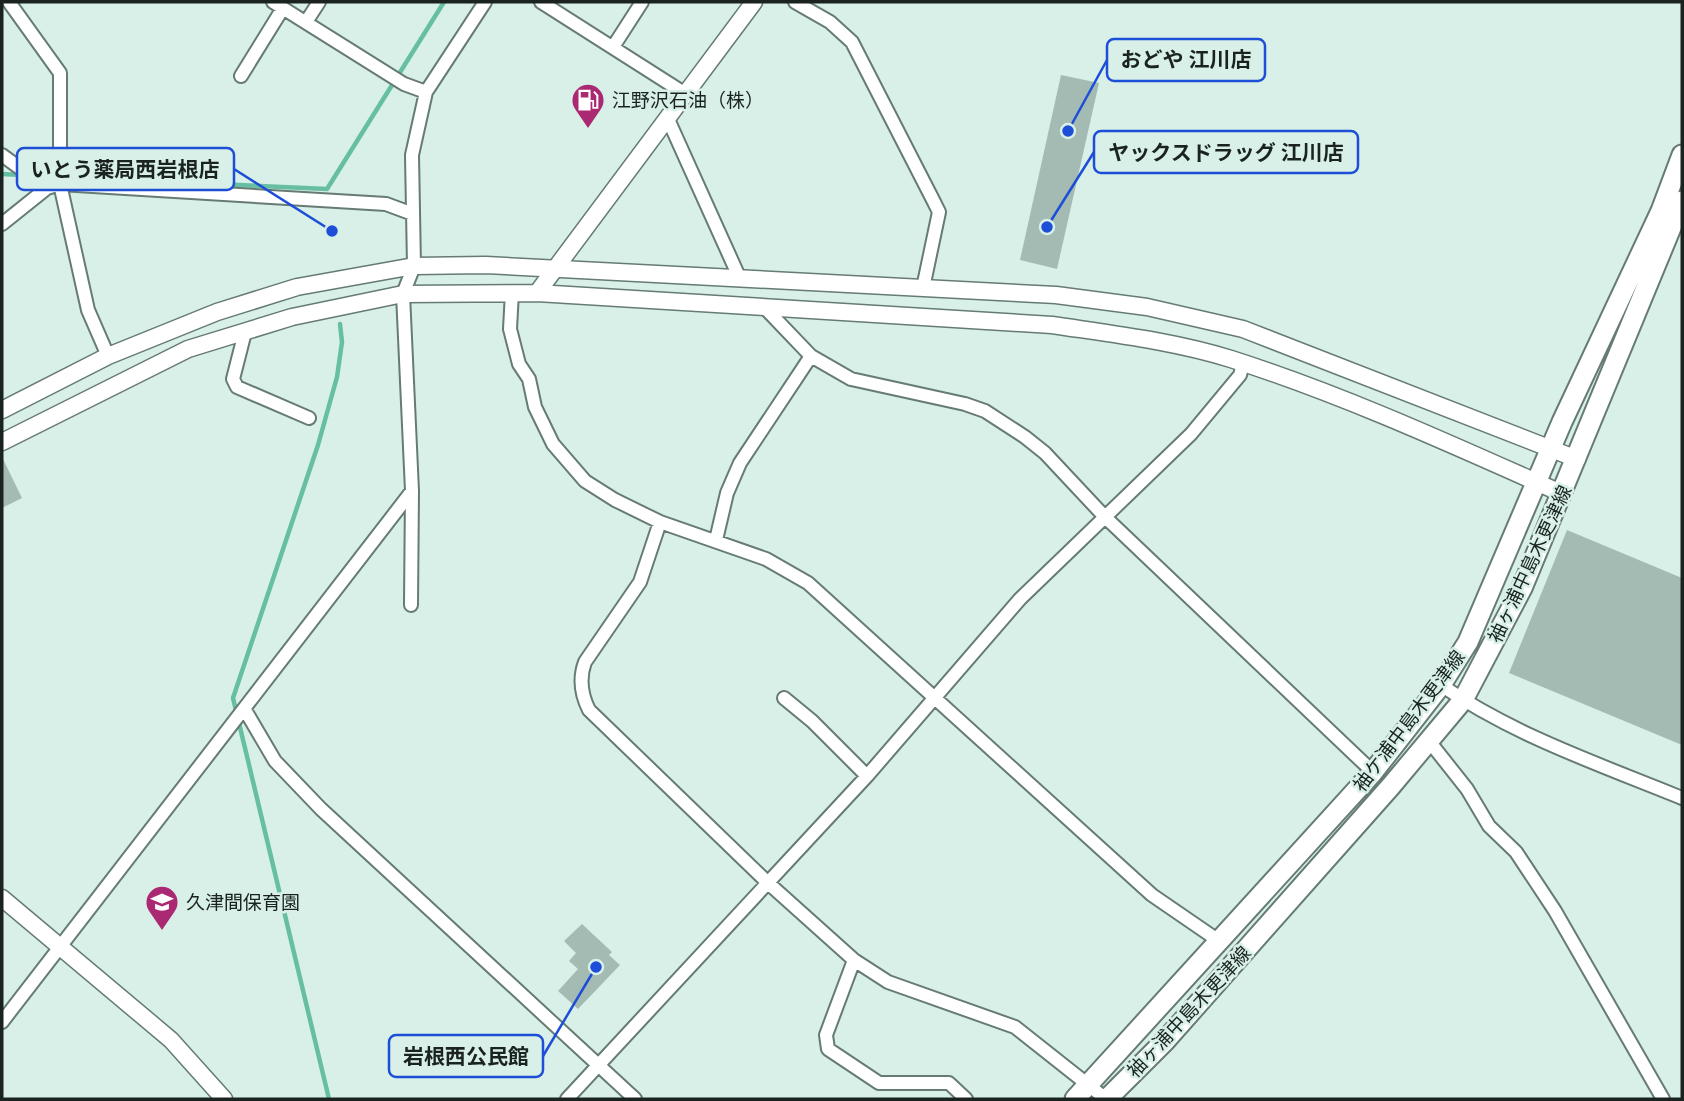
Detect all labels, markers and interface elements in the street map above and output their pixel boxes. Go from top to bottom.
callout: おどや 江川店 [1107,39,1265,81]
text: おどや 江川店 [1121,47,1251,72]
fuel station icon: 江野沢石油（株） [569,81,607,130]
place label: 江野沢石油（株） [612,89,764,112]
callout: ヤックスドラッグ 江川店 [1094,131,1358,173]
text: ヤックスドラッグ 江川店 [1108,140,1344,165]
callout: いとう薬局西岩根店 [17,148,234,190]
text: いとう薬局西岩根店 [31,157,220,182]
street label: 袖ヶ浦中島木更津線 [1483,482,1577,646]
street label: 袖ケ浦中島木更津線 [1348,646,1470,796]
school or university icon: 久津間保育園 [143,883,181,932]
place label: 久津間保育園 [186,891,300,914]
street label: 袖ヶ浦中島木更津線 [1122,942,1256,1082]
callout: 岩根西公民館 [389,1035,543,1077]
text: 岩根西公民館 [403,1044,529,1069]

